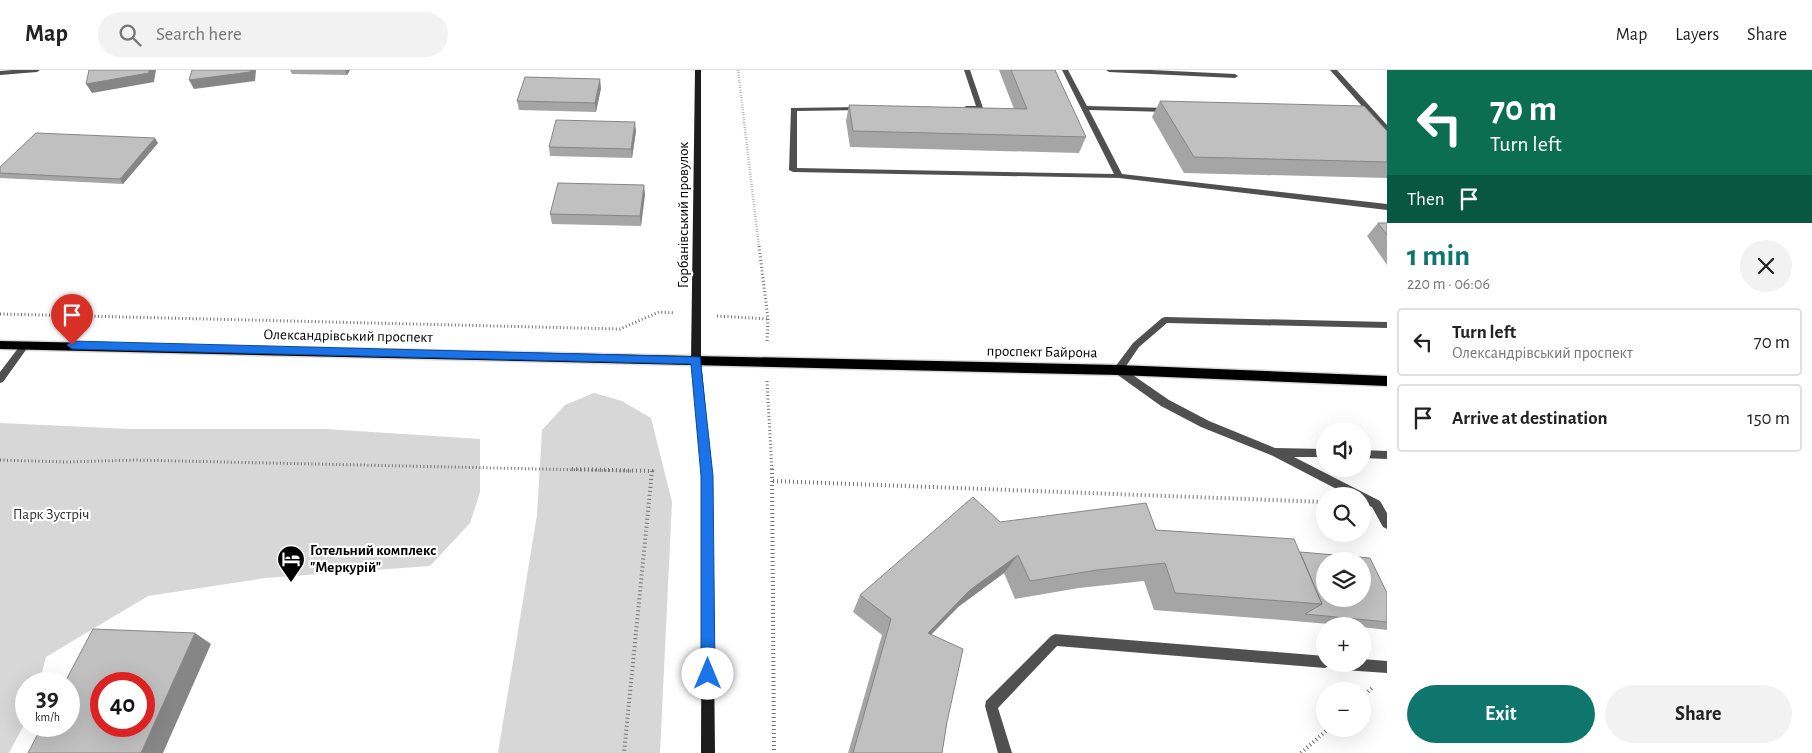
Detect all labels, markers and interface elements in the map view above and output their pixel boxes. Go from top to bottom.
search box [98,12,448,57]
icon: search [116,21,144,49]
text: Map [25,22,68,46]
text: Search here [156,25,242,44]
text: Map [1616,26,1647,44]
text: Layers [1675,26,1719,44]
text: Share [1747,26,1787,44]
icon: left [1407,90,1472,155]
text: 70 m [1490,92,1557,127]
text: Turn left [1490,133,1562,155]
street label: Горбанівський провулок [676,142,691,288]
icon: arrive [1455,185,1483,213]
text: Then [1407,190,1445,209]
button: close [1740,240,1792,292]
text: 1 min [1407,241,1470,271]
text: 220 m · 06:06 [1407,276,1490,292]
pin [51,294,93,345]
icon: arrive [58,301,86,329]
text: Turn left [1452,323,1516,342]
street label: Олександрівський проспект [263,327,433,345]
icon: left [1409,328,1437,356]
text: 70 m [1754,333,1790,352]
street label: проспект Байрона [986,344,1098,360]
text: Олександрівський проспект [1452,345,1633,361]
icon: arrive [1409,404,1437,432]
text: Arrive at destination [1452,409,1608,428]
text: 150 m [1747,409,1790,428]
map controls [1316,422,1371,737]
button: sound [1316,422,1371,477]
button: search [1316,487,1371,542]
park label: Парк Зустріч [13,507,89,522]
place label: Готельний комплекс "Меркурій" [310,543,436,575]
hotel icon: Готельний комплекс "Меркурій" [276,544,306,583]
button: layers [1316,552,1371,607]
button: + [1316,617,1371,672]
position arrow [681,647,733,699]
speed limit sign: 40 [90,672,155,737]
button: − [1316,682,1371,737]
button: Exit [1407,685,1595,743]
button: Share [1605,685,1792,743]
text: 39 [36,686,59,711]
text: km/h [35,711,60,723]

